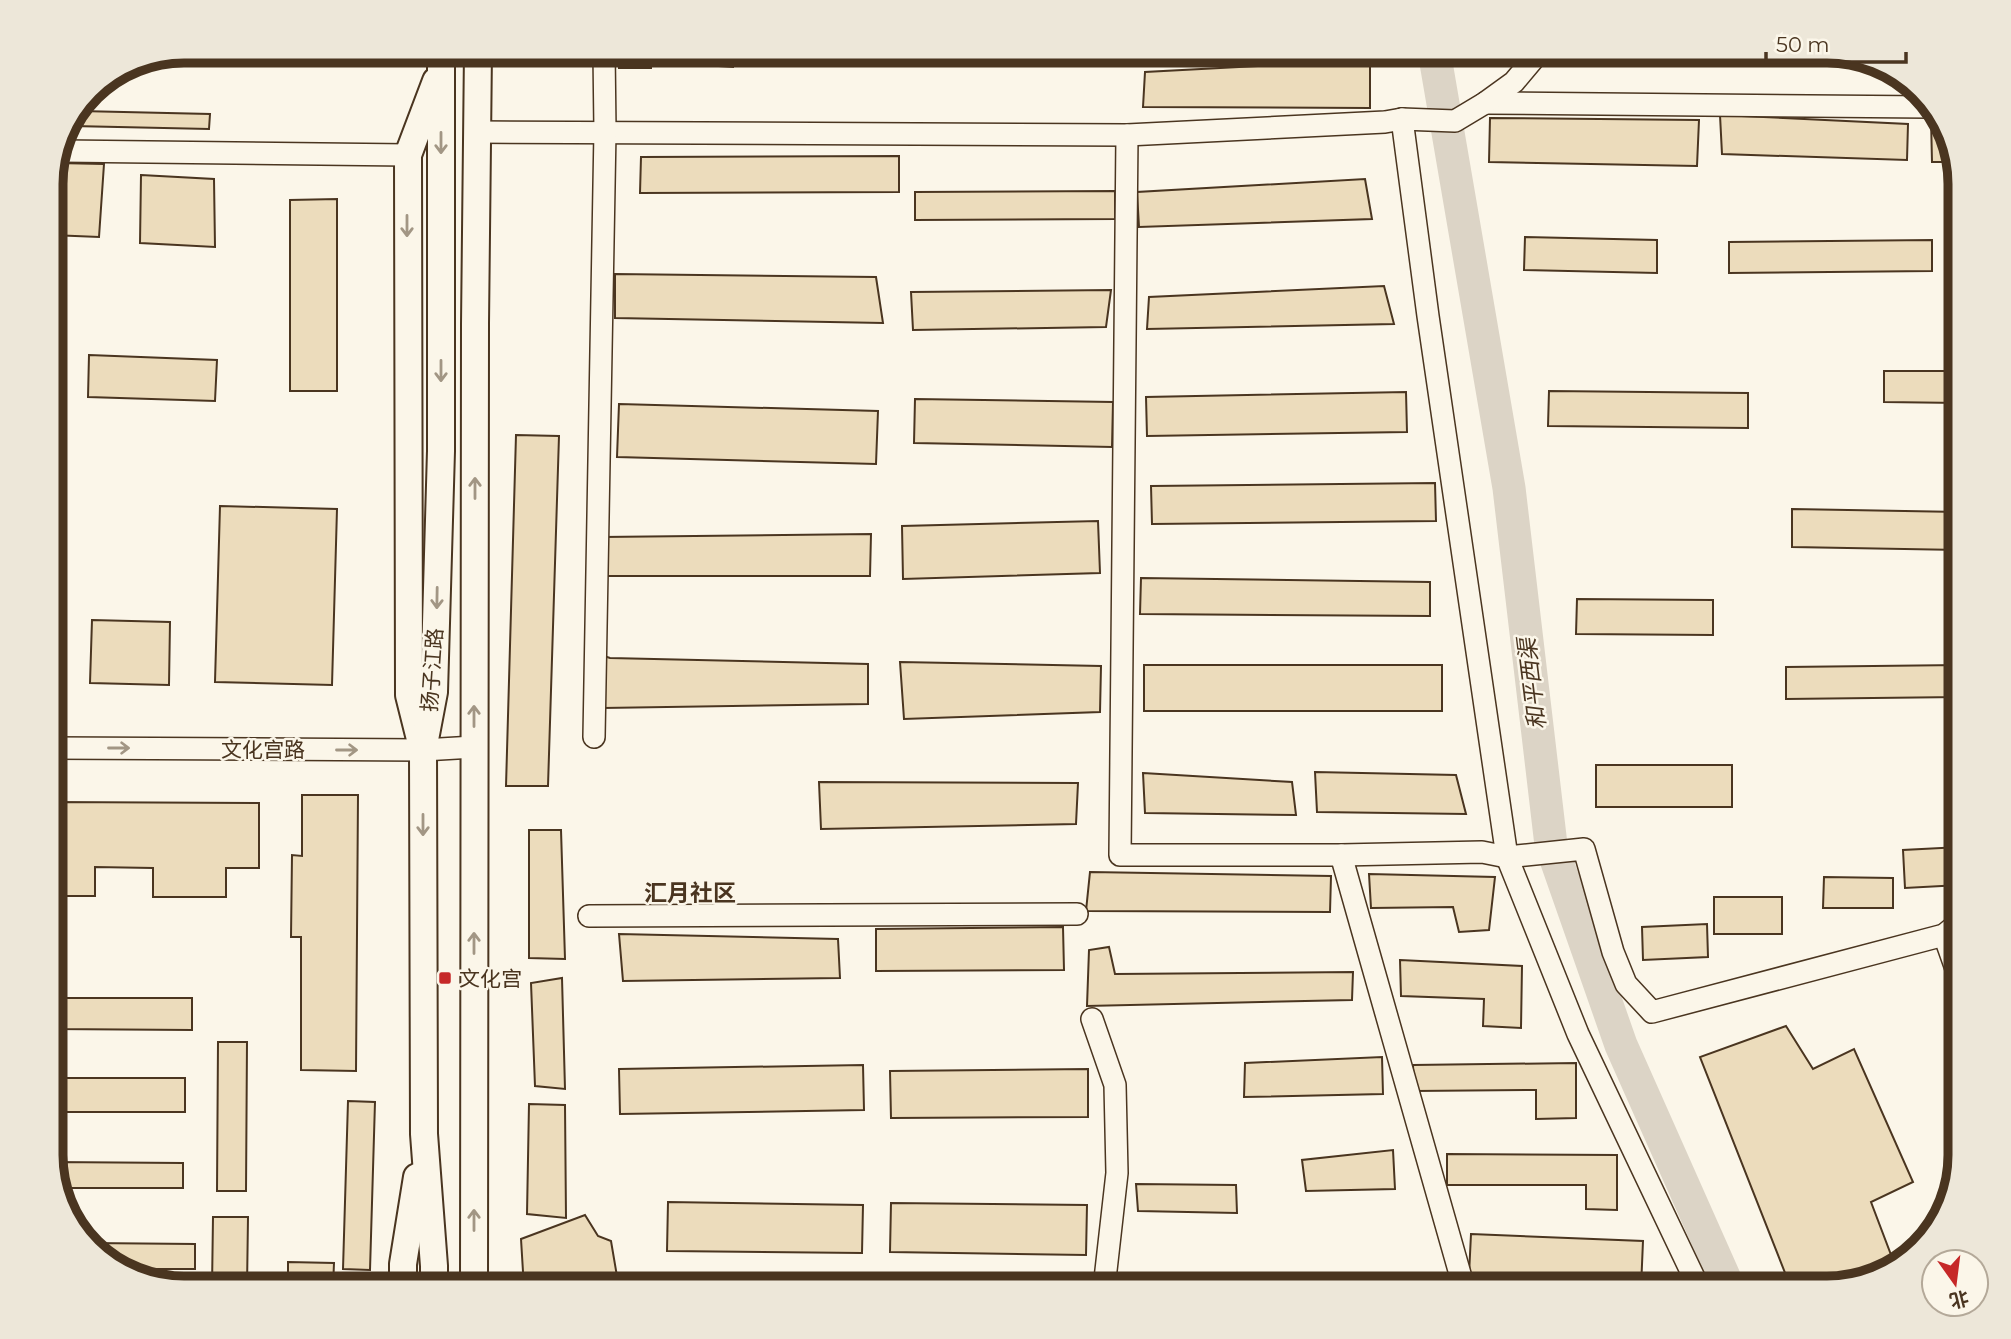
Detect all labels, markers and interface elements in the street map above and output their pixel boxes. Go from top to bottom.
scale bar [1766,21,1906,65]
text: 50 m [1776,32,1830,57]
one-way arrow [434,132,448,155]
one-way arrow [400,215,414,238]
one-way arrow [434,359,448,382]
one-way arrow [468,477,482,500]
one-way arrow [430,587,443,610]
street label: 扬子江路 [417,627,447,713]
water label: 和平西渠 [1512,634,1552,731]
one-way arrow [467,705,481,728]
street label: 文化宫路 [221,737,305,762]
one-way arrow [108,741,131,755]
one-way arrow [335,743,358,757]
one-way arrow [416,813,430,836]
district label: 汇月社区 [644,879,736,907]
one-way arrow [467,932,481,955]
place label: 文化宫 [459,966,522,991]
marker: 文化宫 [437,970,453,986]
one-way arrow [467,1209,481,1232]
north arrow [1920,1248,1990,1318]
text: 北 [1947,1286,1971,1312]

